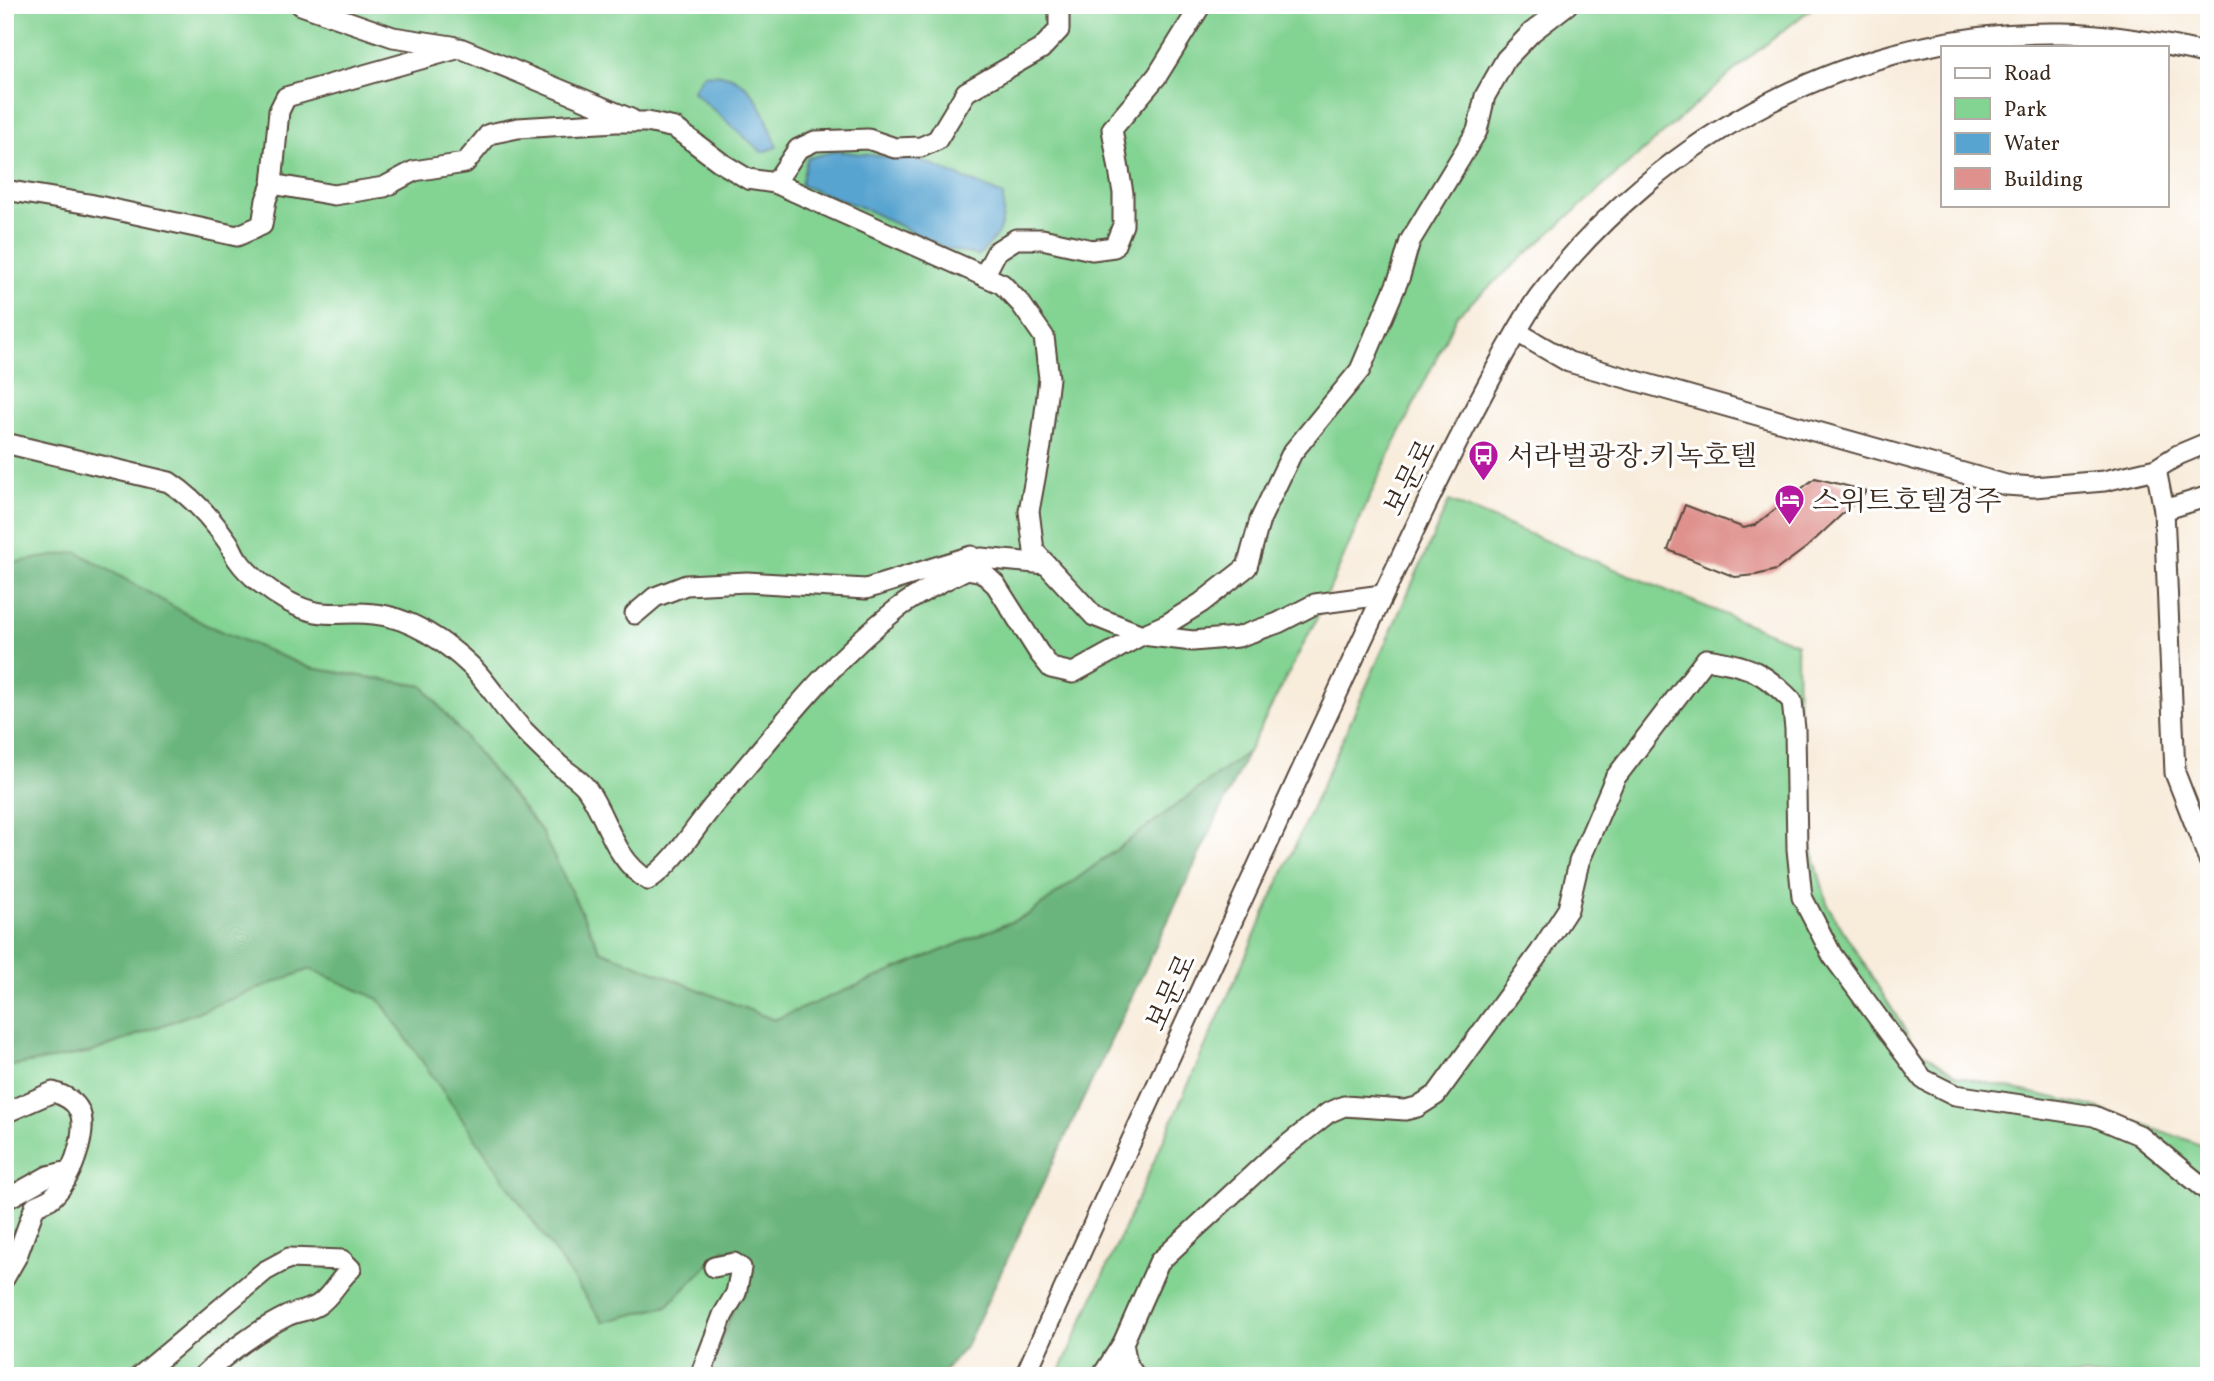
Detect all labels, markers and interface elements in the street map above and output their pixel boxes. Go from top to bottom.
legend [1941,46,2168,206]
text: Road [2004,60,2051,89]
text: Park [2004,96,2047,125]
text: Water [2004,130,2060,159]
text: Building [2004,166,2083,195]
street label: 보문로 [1375,433,1447,523]
bus stop icon: 서라벌광장.키녹호텔 [1467,438,1501,482]
place label: 서라벌광장.키녹호텔 [1507,438,1757,477]
hotel icon: 스위트호텔경주 [1772,483,1806,527]
place label: 스위트호텔경주 [1812,483,2001,522]
street label: 보문로 [1137,948,1207,1038]

